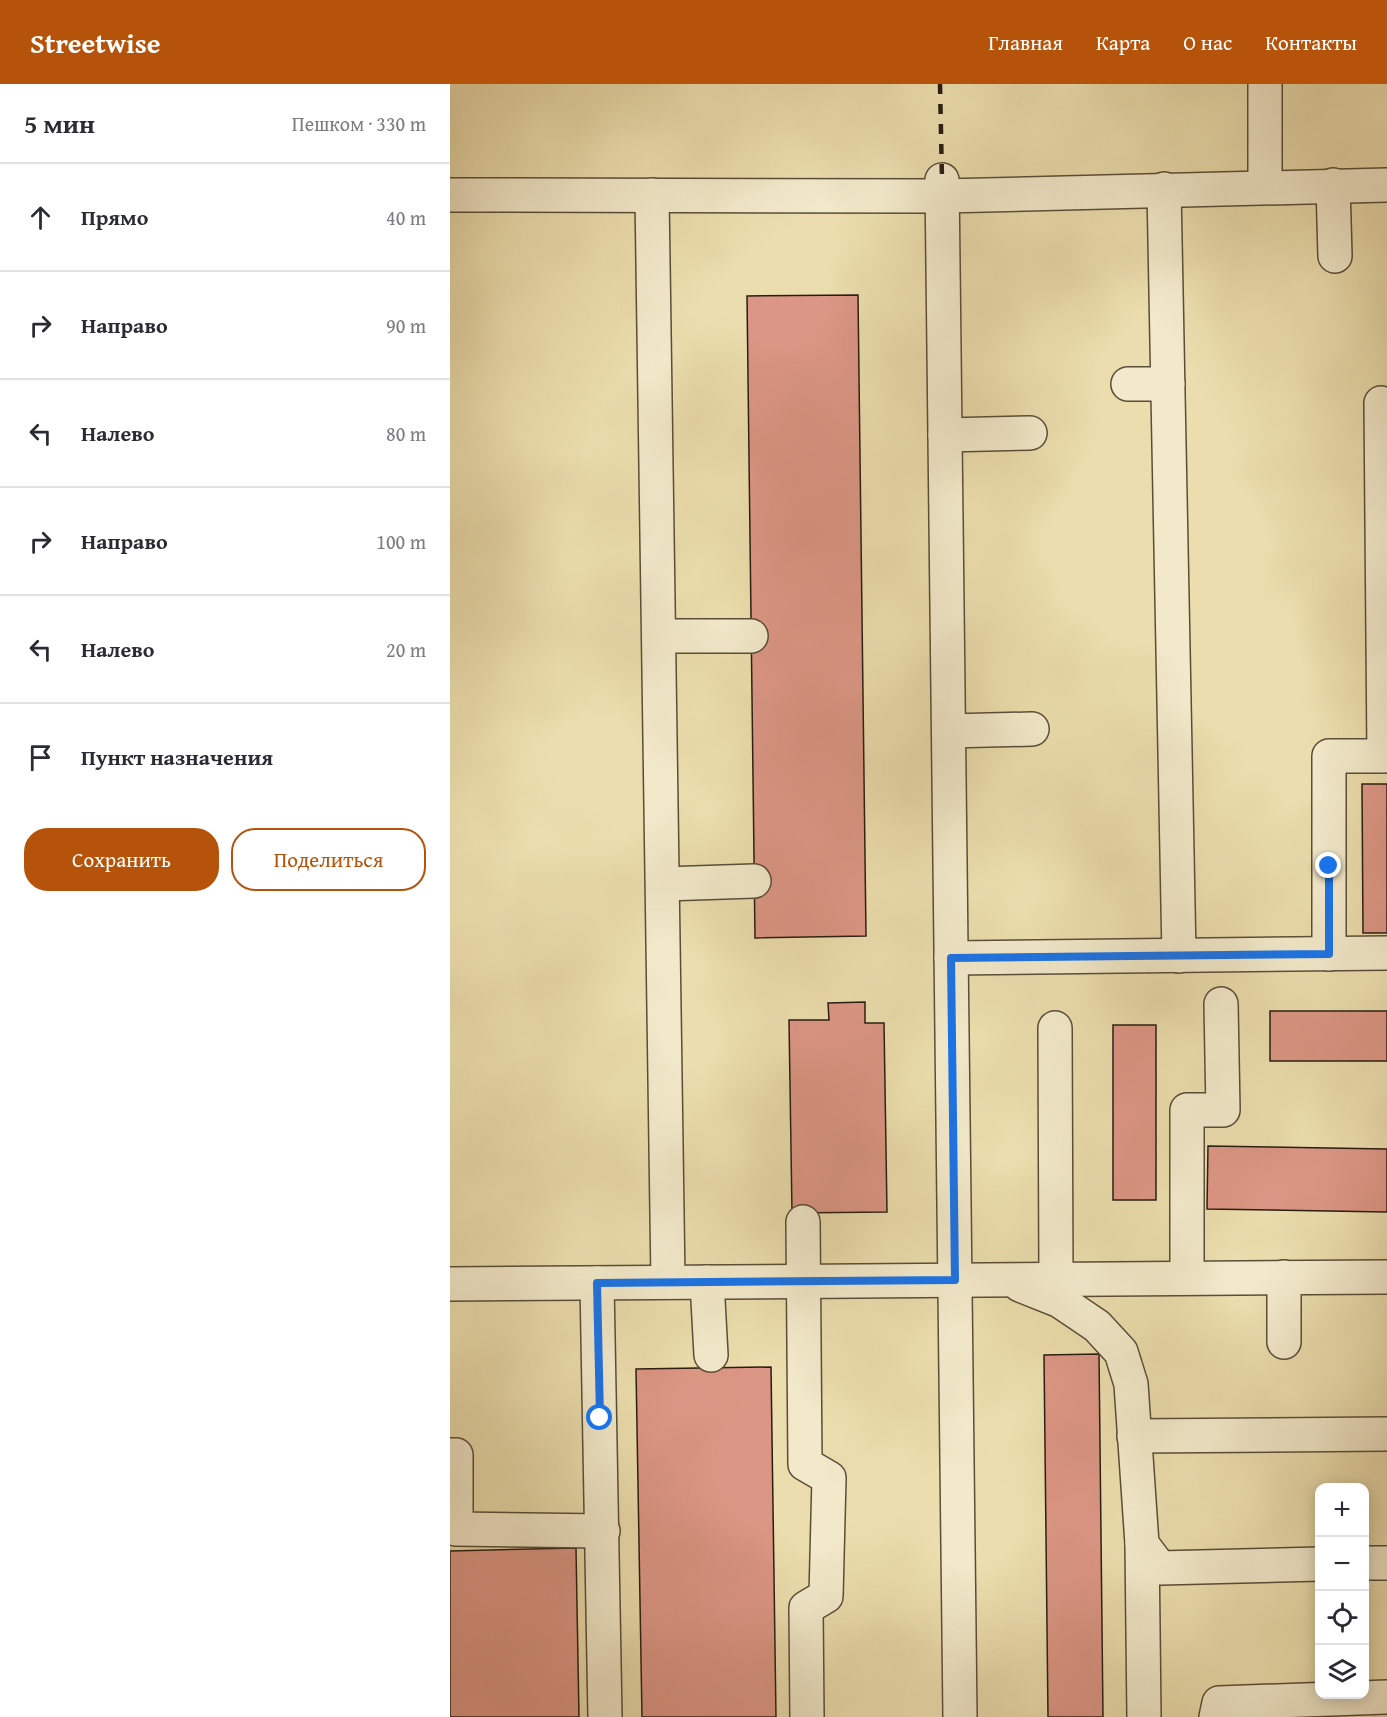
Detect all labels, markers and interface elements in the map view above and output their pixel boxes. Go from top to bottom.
text: Streetwise [30,22,160,63]
text: Главная [988,27,1063,58]
text: Карта [1096,27,1150,58]
text: О нас [1183,27,1232,58]
text: Контакты [1265,27,1357,58]
text: 5 мин [24,104,95,143]
text: Пешком · 330 m [292,109,426,138]
icon: ahead [24,201,57,234]
text: Прямо [81,201,148,233]
text: 40 m [386,203,426,232]
icon: right [24,309,57,342]
text: Направо [81,309,168,341]
text: 90 m [386,311,426,340]
icon: left [24,417,57,450]
text: Налево [81,417,154,449]
text: 80 m [386,419,426,448]
icon: right [24,525,57,558]
text: Направо [81,525,168,557]
text: 100 m [376,527,426,556]
icon: left [24,633,57,666]
text: Налево [81,633,154,665]
text: 20 m [386,635,426,664]
icon: arrive [24,741,57,774]
text: Пункт назначения [81,741,273,773]
button: Сохранить [24,828,219,891]
button: Поделиться [231,828,426,891]
route end [1315,852,1341,878]
route start [586,1404,612,1430]
map controls [1315,1483,1369,1699]
button: + [1315,1483,1369,1537]
button: − [1315,1537,1369,1591]
button: locate [1315,1591,1369,1645]
button: layers [1315,1645,1369,1699]

